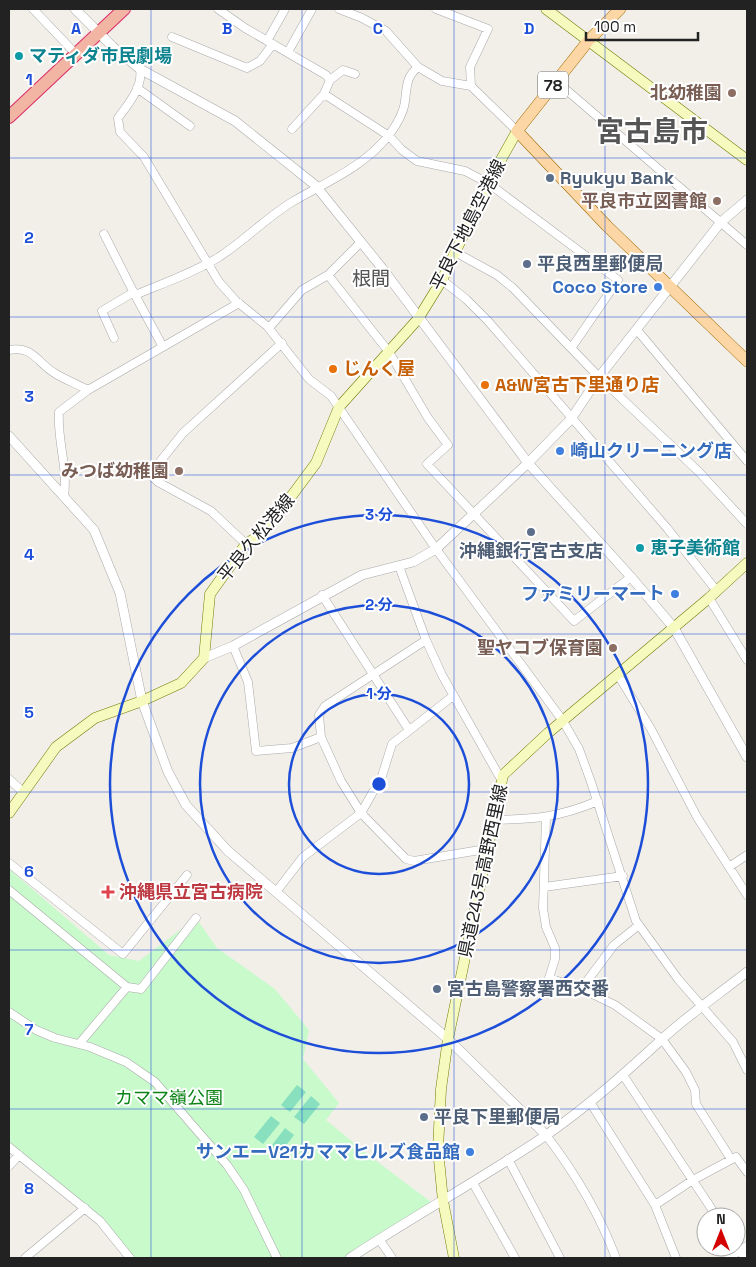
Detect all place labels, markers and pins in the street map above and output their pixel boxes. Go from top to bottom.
place label: マティダ市民劇場 [29,44,172,67]
marker: マティダ市民劇場 [13,50,25,62]
place label: 北幼稚園 [650,81,722,104]
marker: 北幼稚園 [726,87,738,99]
place label: Ryukyu Bank [560,166,674,189]
marker: Ryukyu Bank [544,172,556,184]
place label: 平良市立図書館 [581,189,707,212]
marker: 平良市立図書館 [711,195,723,207]
place label: 平良西里郵便局 [537,252,663,275]
marker: 平良西里郵便局 [521,258,533,270]
place label: Coco Store [552,275,648,298]
marker: Coco Store [652,281,664,293]
place label: じんく屋 [343,357,415,380]
marker: じんく屋 [327,363,339,375]
place label: A&W宮古下里通り店 [495,373,659,396]
marker: A&W宮古下里通り店 [479,379,491,391]
place label: 崎山クリーニング店 [570,439,732,462]
marker: 崎山クリーニング店 [554,445,566,457]
place label: みつば幼稚園 [61,459,169,482]
marker: みつば幼稚園 [173,465,185,477]
marker: 沖縄銀行宮古支店 [525,526,537,538]
place label: 恵子美術館 [650,536,740,559]
place label: 沖縄銀行宮古支店 [459,539,603,562]
marker: 恵子美術館 [634,542,646,554]
place label: ファミリーマート [521,582,665,605]
marker: ファミリーマート [669,588,681,600]
place label: 聖ヤコブ保育園 [477,636,603,659]
marker: 聖ヤコブ保育園 [607,642,619,654]
centre of rings [370,775,388,793]
place label: 沖縄県立宮古病院 [119,880,263,903]
marker: 沖縄県立宮古病院 [101,885,115,899]
place label: 宮古島警察署西交番 [447,977,609,1000]
marker: 宮古島警察署西交番 [431,983,443,995]
place label: 平良下里郵便局 [434,1105,560,1128]
marker: 平良下里郵便局 [418,1111,430,1123]
place label: サンエーV21カママヒルズ食品館 [196,1140,460,1163]
marker: サンエーV21カママヒルズ食品館 [464,1146,476,1158]

